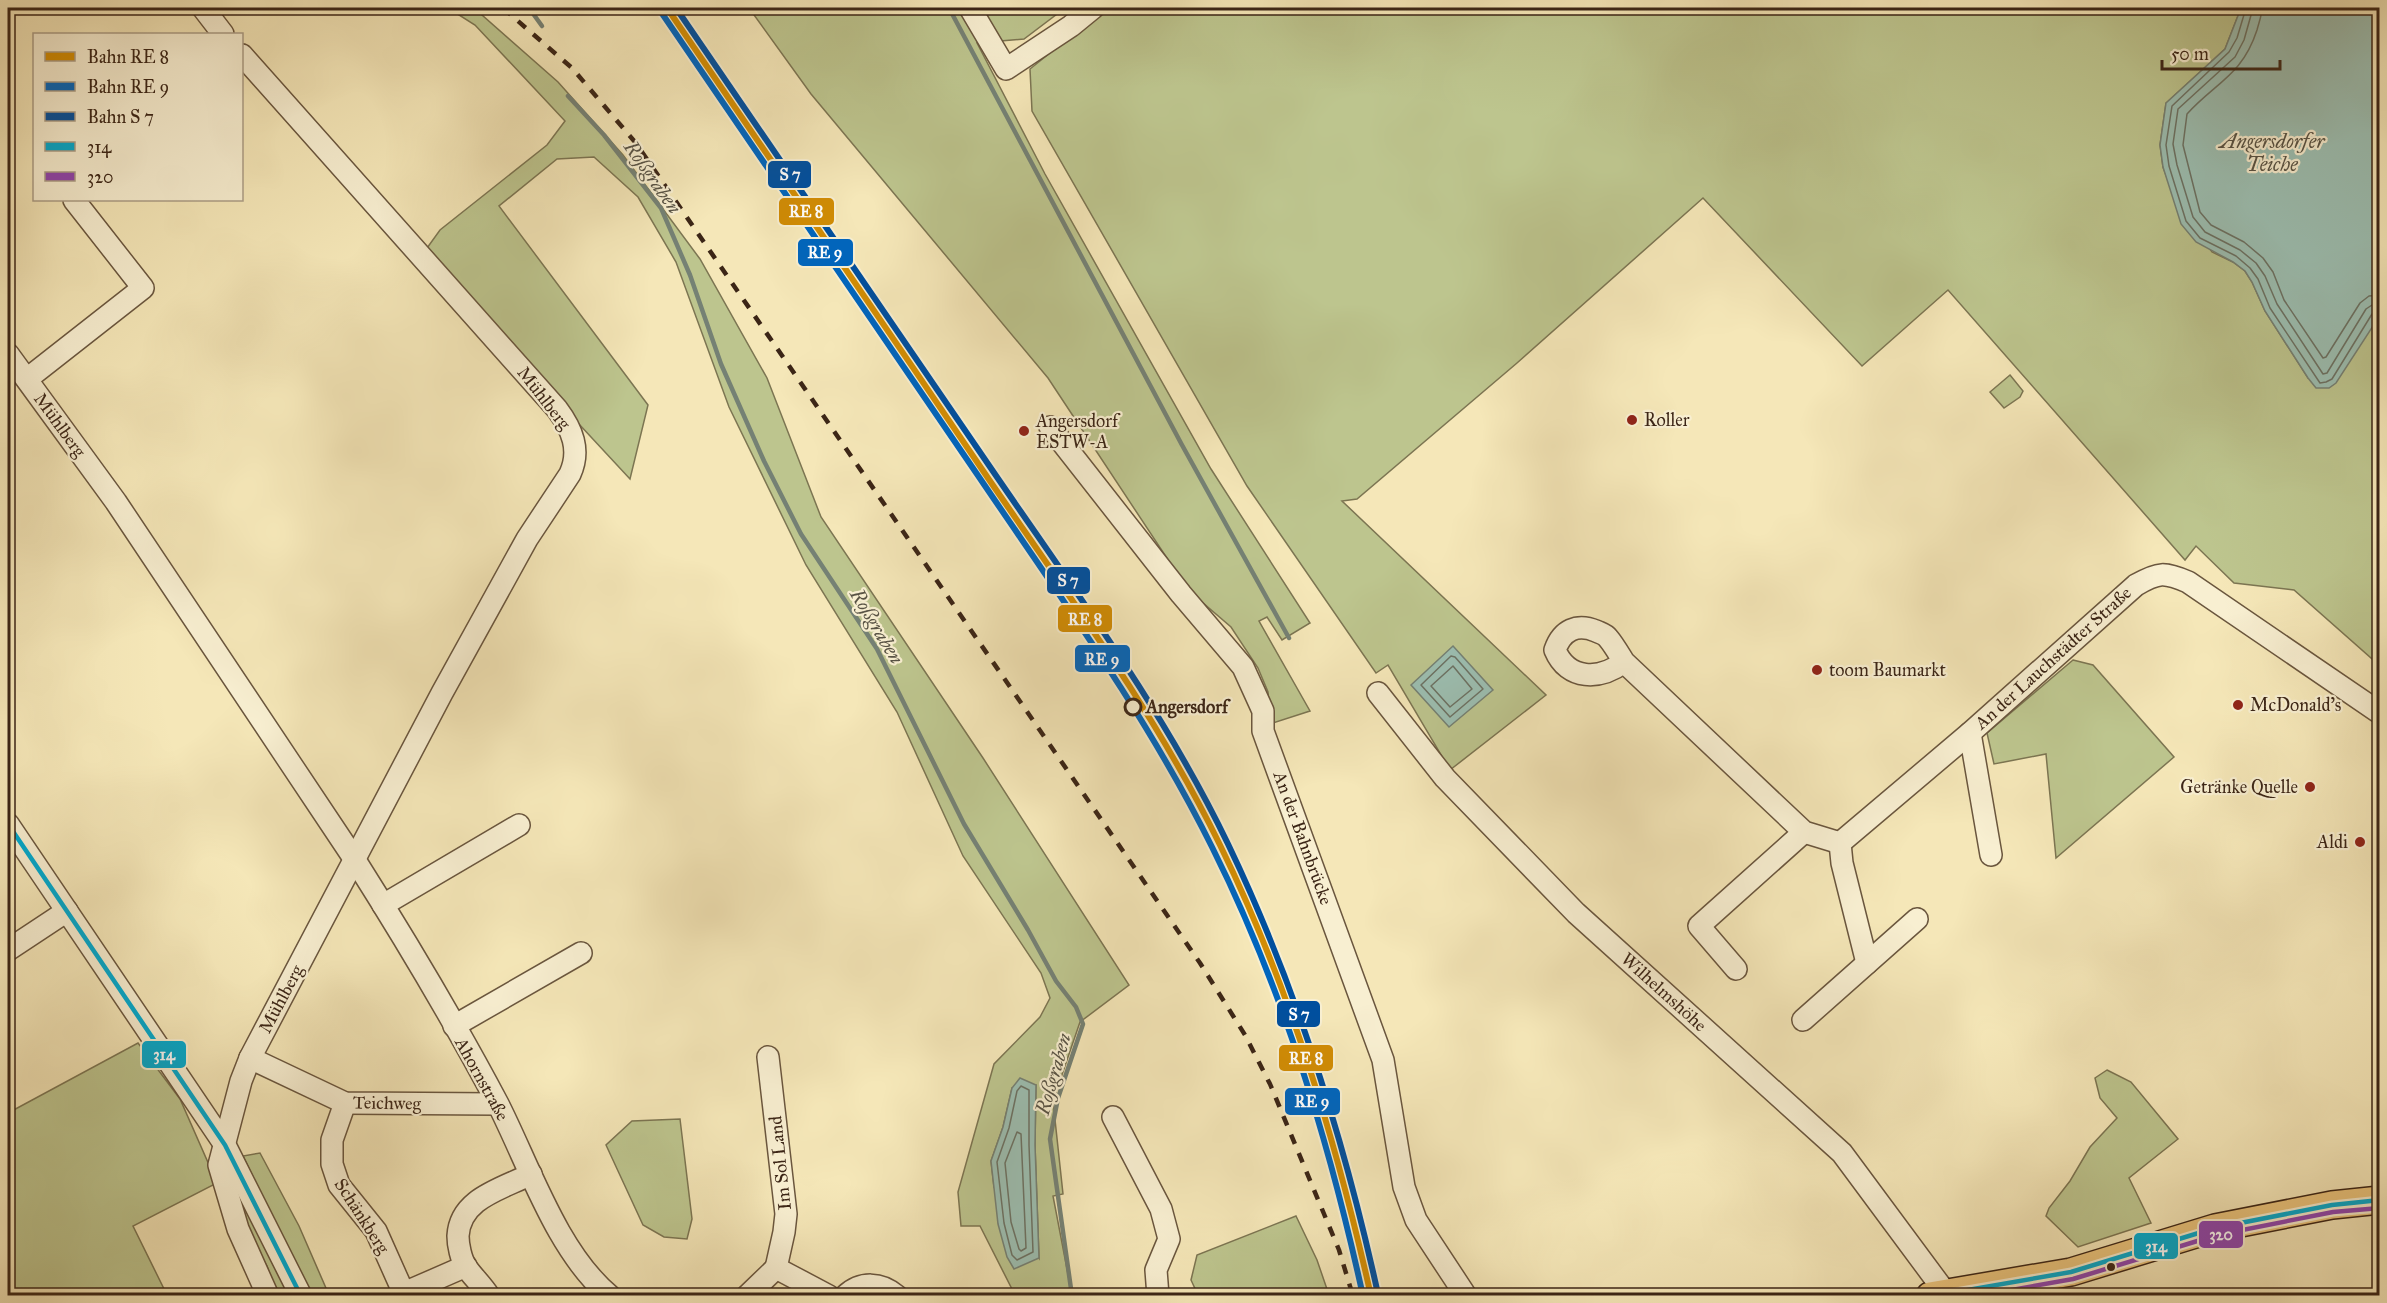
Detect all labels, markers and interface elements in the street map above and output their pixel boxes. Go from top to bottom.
legend [33,33,243,201]
scale bar [2162,33,2280,71]
text: 50 m [2171,43,2209,65]
text: Bahn RE 8 [87,46,169,68]
text: Bahn RE 9 [87,76,169,98]
text: Bahn S 7 [87,106,154,128]
water label: Angersdorfer Teiche [2217,129,2326,176]
water label: Roßgraben [619,135,687,219]
text: 314 [87,136,112,158]
line badge: S 7 [767,160,812,189]
text: S 7 [779,165,801,184]
text: 320 [87,166,114,188]
line badge: RE 8 [778,197,835,226]
text: RE 8 [789,202,823,221]
line badge: RE 9 [797,238,854,267]
text: RE 9 [808,243,842,263]
street label: Mühlberg [512,362,576,435]
street label: Mühlberg [28,389,91,463]
place label: Roller [1644,409,1690,431]
place label: Angersdorf ESTW-A [1035,410,1121,453]
marker: Roller [1625,413,1639,427]
marker: Angersdorf ESTW-A [1017,424,1031,438]
line badge: S 7 [1046,566,1091,595]
text: S 7 [1057,571,1079,590]
street label: An der Lauchstädter Straße [1970,582,2136,735]
water label: Roßgraben [845,583,909,668]
line badge: RE 8 [1057,604,1113,633]
text: RE 8 [1068,610,1102,629]
line badge: RE 9 [1074,644,1131,673]
text: RE 9 [1085,650,1119,670]
place label: toom Baumarkt [1829,659,1946,681]
marker: toom Baumarkt [1810,663,1824,677]
place label: McDonald's [2250,694,2341,716]
place label: Angersdorf [1145,696,1231,719]
marker: Angersdorf [1124,698,1142,716]
marker: McDonald's [2231,698,2245,712]
street label: An der Bahnbrücke [1268,767,1337,908]
place label: Getränke Quelle [2180,776,2298,798]
marker: Getränke Quelle [2303,780,2317,794]
place label: Aldi [2316,831,2348,853]
marker: Aldi [2353,835,2367,849]
street label: Wilhelmshöhe [1617,948,1711,1036]
street label: Mühlberg [254,961,309,1037]
line badge: S 7 [1276,1000,1321,1028]
text: S 7 [1288,1005,1310,1024]
water label: Roßgraben [1030,1030,1076,1118]
street label: Ahornstraße [450,1033,514,1124]
line badge: 314 [141,1040,187,1069]
line badge: RE 8 [1278,1044,1334,1072]
text: 314 [153,1045,176,1065]
text: RE 8 [1289,1049,1323,1068]
line badge: RE 9 [1284,1087,1341,1116]
street label: Teichweg [353,1091,422,1116]
text: RE 9 [1295,1092,1329,1112]
street label: Im Sol Land [764,1115,796,1211]
street label: Schänkberg [329,1174,395,1259]
line badge: 320 [2198,1220,2244,1249]
text: 320 [2209,1225,2233,1245]
line badge: 314 [2133,1232,2179,1260]
text: 314 [2145,1237,2168,1257]
unlabelled marker [2105,1261,2117,1273]

